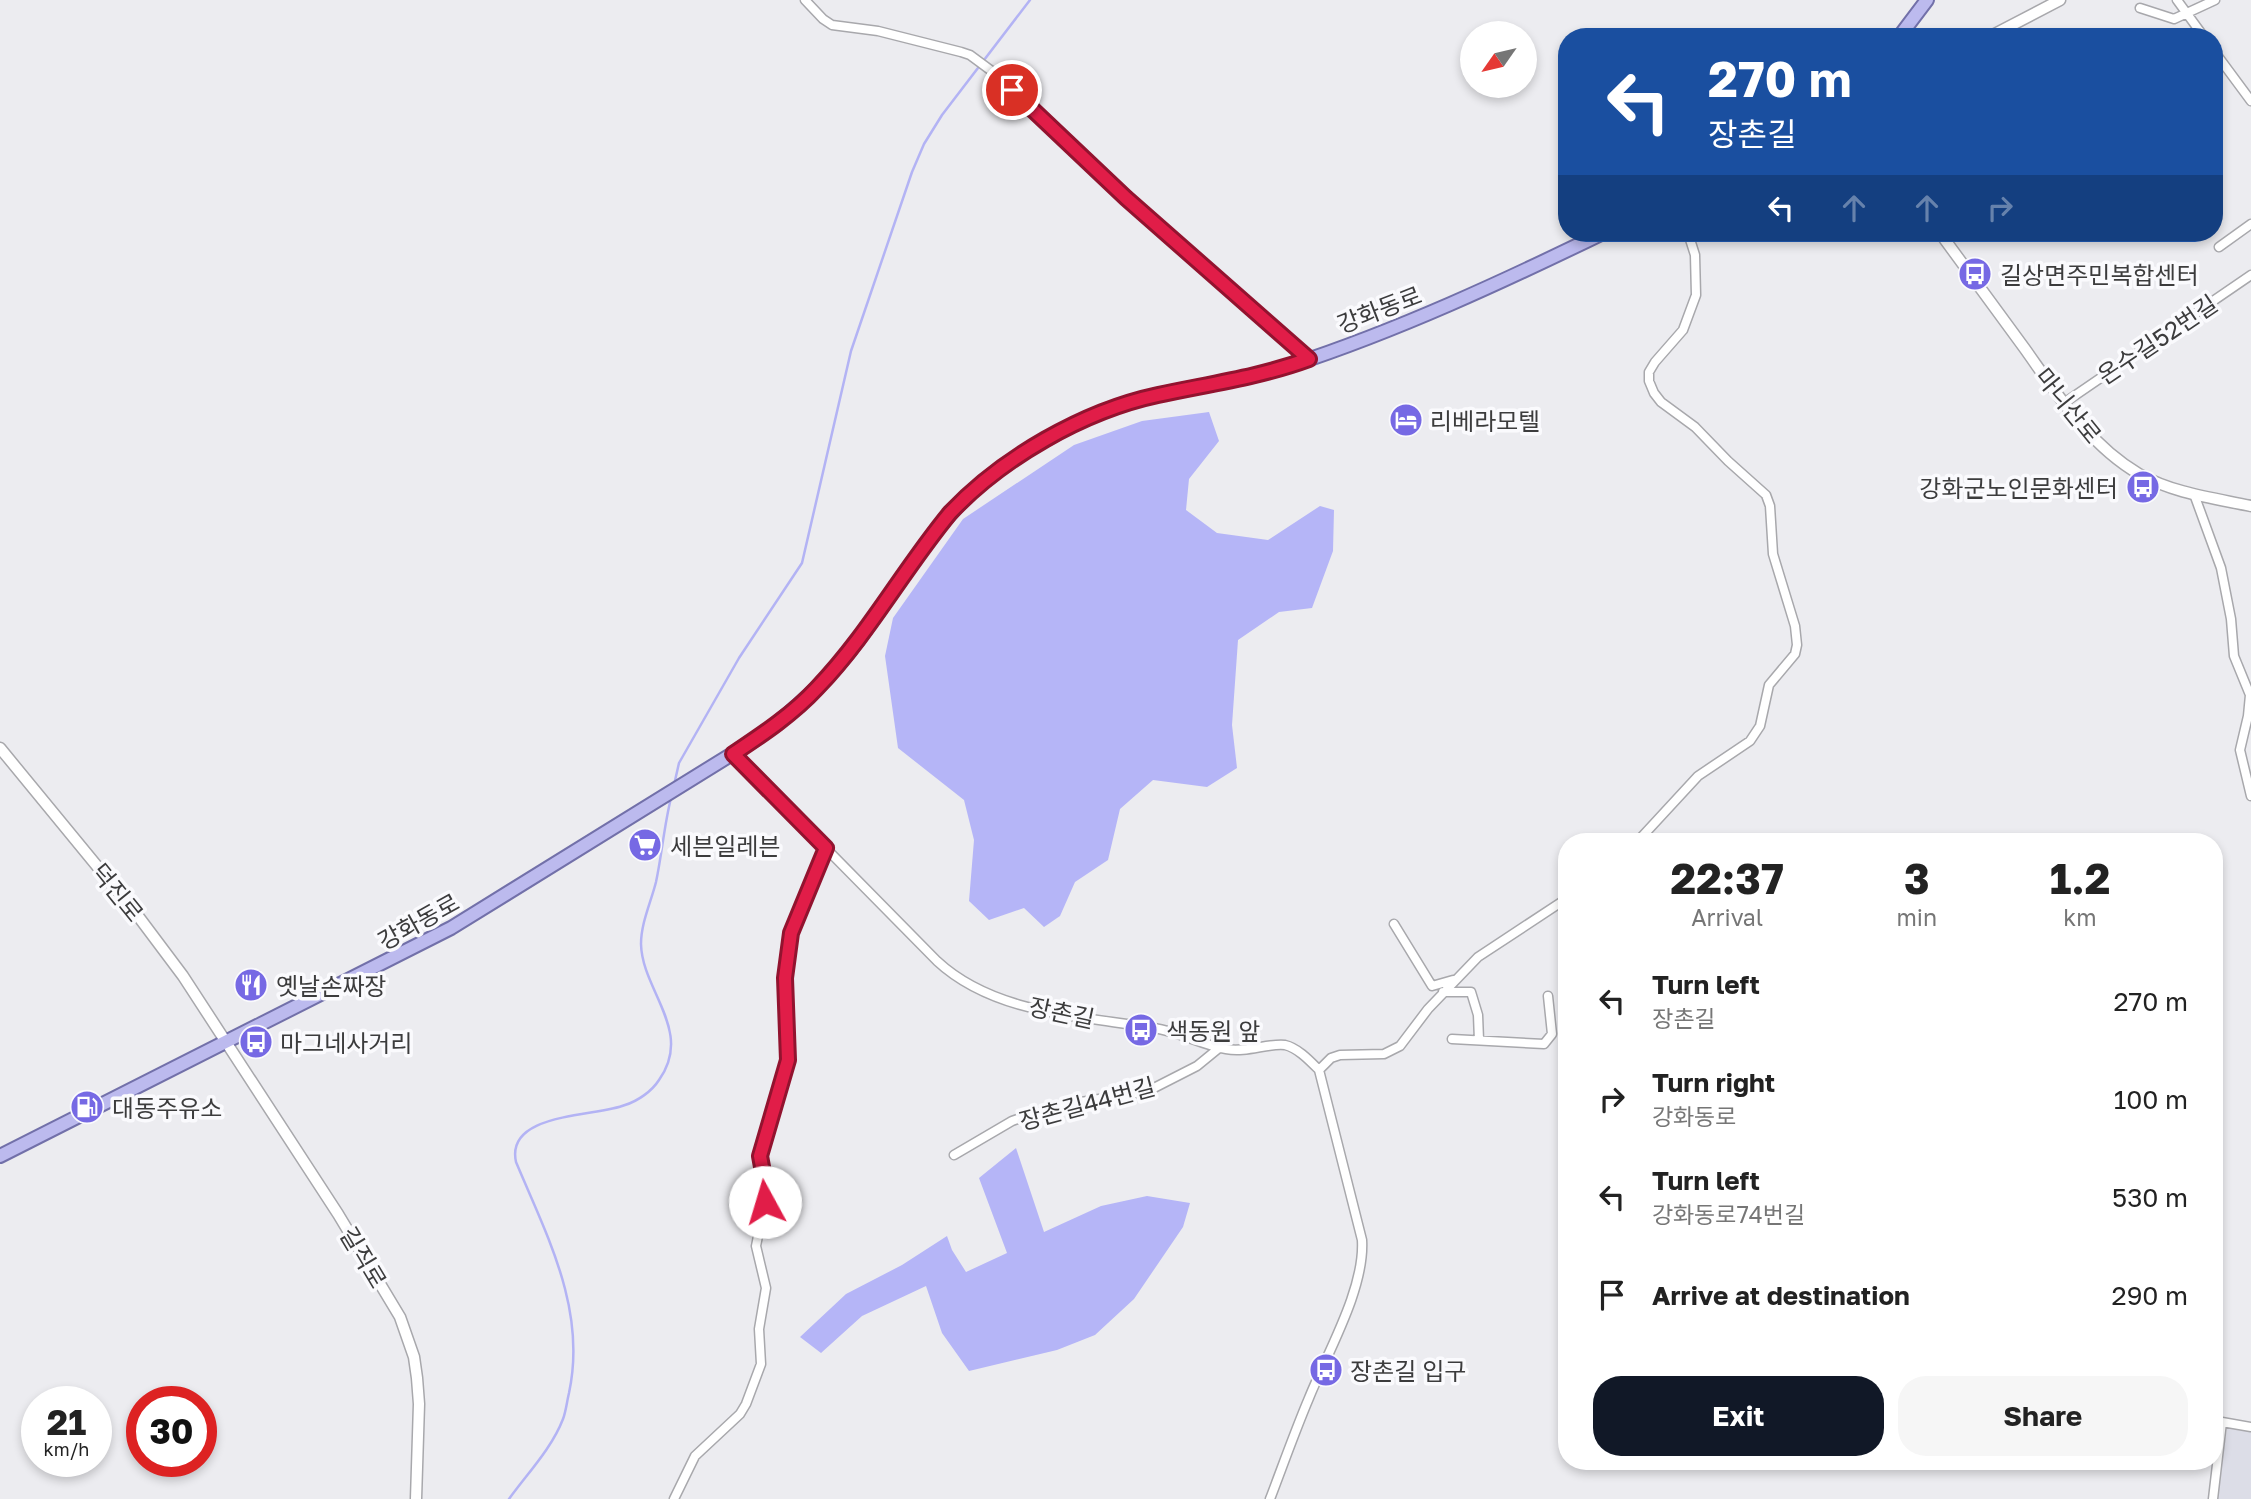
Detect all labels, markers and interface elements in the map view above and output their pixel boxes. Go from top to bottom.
north arrow [1460,21,1536,98]
map controls [1460,21,1537,98]
text: 270 m [1708,49,1852,108]
icon: left [1593,56,1684,147]
pin [982,60,1042,120]
icon: arrive [993,71,1031,109]
text: 장촌길 [1708,115,1796,153]
icon: left [1762,189,1800,227]
icon: ahead [1835,189,1873,227]
icon: ahead [1908,189,1946,227]
icon: right [1981,189,2019,227]
bus stop icon: 길상면주민복합센터 [1956,255,1994,293]
place label: 길상면주민복합센터 [2000,260,2199,289]
street label: 강화동로 [1333,280,1425,338]
street label: 온수길52번길 [2092,288,2222,390]
street label: 마니산로 [2030,362,2108,448]
hotel icon: 리베라모텔 [1387,401,1425,439]
place label: 리베라모텔 [1430,406,1540,435]
bus stop icon: 강화군노인문화센터 [2124,468,2162,506]
place label: 강화군노인문화센터 [1919,473,2118,502]
supermarket icon: 세븐일레븐 [626,826,664,864]
place label: 세븐일레븐 [670,831,780,860]
text: 22:37 [1671,853,1784,903]
text: 3 [1904,853,1930,903]
text: 1.2 [2050,853,2110,903]
street label: 덕진로 [86,857,150,927]
street label: 강화동로 [372,887,464,955]
text: Arrival [1691,903,1763,931]
text: min [1896,903,1937,931]
text: km [2063,903,2097,931]
restaurant icon: 옛날손짜장 [232,966,270,1004]
text: Turn left [1652,969,1760,1000]
place label: 옛날손짜장 [276,971,386,1000]
icon: left [1593,982,1631,1020]
text: 270 m [2114,986,2188,1017]
street label: 장촌길 [1027,991,1097,1033]
text: 장촌길 [1652,1004,1715,1032]
bus stop icon: 색동원 앞 [1122,1011,1160,1049]
place label: 색동원 앞 [1166,1016,1260,1045]
bus stop icon: 마그네사거리 [237,1023,275,1061]
place label: 마그네사거리 [280,1028,412,1057]
text: Turn right [1652,1067,1775,1098]
street label: 장촌길44번길 [1016,1071,1158,1135]
icon: right [1593,1080,1631,1118]
text: 100 m [2114,1084,2188,1115]
fuel station icon: 대동주유소 [68,1088,106,1126]
place label: 대동주유소 [112,1093,222,1122]
text: 강화동로 [1652,1102,1737,1130]
position arrow [728,1165,802,1239]
text: Turn left [1652,1165,1760,1196]
icon: left [1593,1178,1631,1216]
text: 530 m [2112,1182,2188,1213]
text: 강화동로74번길 [1652,1200,1805,1228]
street label: 길직로 [335,1221,393,1293]
icon: arrive [1593,1276,1631,1314]
text: Arrive at destination [1652,1280,1910,1311]
text: 290 m [2112,1280,2188,1311]
bus stop icon: 장촌길 입구 [1307,1351,1345,1389]
place label: 장촌길 입구 [1350,1356,1466,1385]
button: Exit [1593,1376,1884,1456]
button: Share [1898,1376,2188,1456]
speed limit sign: 30 [126,1386,217,1477]
text: 21 [47,1401,86,1443]
text: km/h [44,1438,89,1460]

